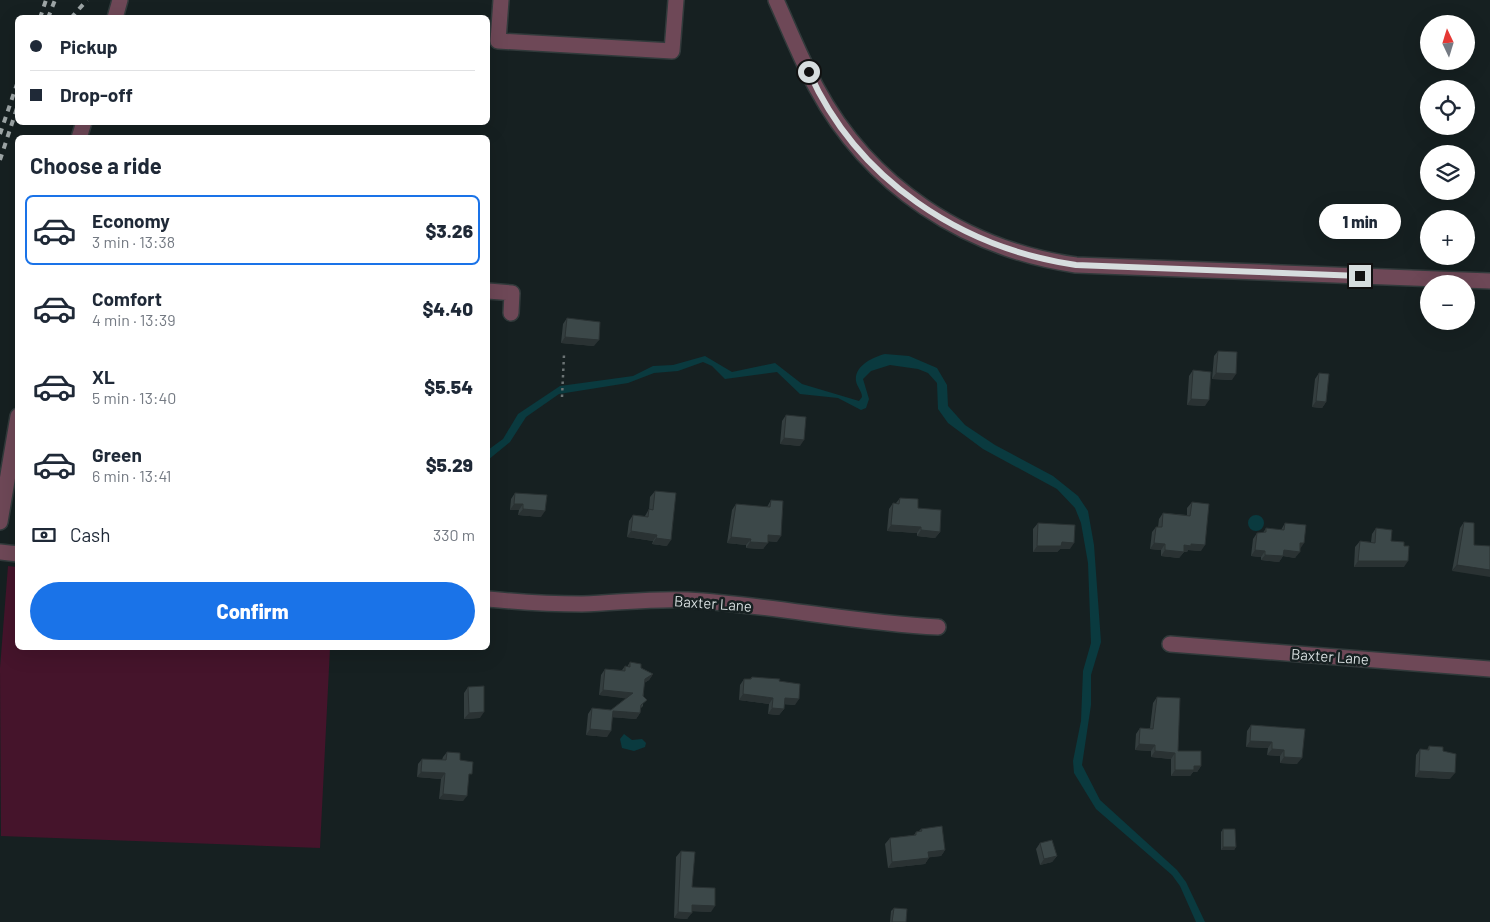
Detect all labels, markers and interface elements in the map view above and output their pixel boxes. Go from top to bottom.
north arrow [1420,15,1475,70]
map controls [1420,15,1475,330]
text: Pickup [60,35,118,58]
route start [798,61,820,83]
button: locate [1420,80,1475,135]
text: Drop-off [60,83,133,106]
button: layers [1420,145,1475,200]
text: Choose a ride [30,152,162,178]
callout: 1 min [1319,204,1401,238]
icon: car [32,208,77,253]
text: Economy [92,209,170,232]
button: + [1420,210,1475,265]
text: 1 min [1342,212,1378,231]
text: $3.26 [425,219,473,242]
text: 3 min · 13:38 [92,232,175,251]
route end [1349,265,1371,287]
button: − [1420,275,1475,330]
icon: car [32,286,77,331]
text: Comfort [92,287,162,310]
text: $4.40 [422,297,473,320]
text: 4 min · 13:39 [92,310,176,329]
icon: car [32,364,77,409]
text: XL [92,365,115,388]
text: $5.54 [424,375,473,398]
text: 5 min · 13:40 [92,388,176,407]
icon: car [32,442,77,487]
text: Green [92,443,142,466]
text: $5.29 [426,453,473,476]
text: 6 min · 13:41 [92,466,171,485]
icon: cash [30,521,58,549]
text: Cash [70,523,111,546]
text: 330 m [433,525,475,544]
button: Confirm [30,582,475,640]
street label: Baxter Lane [673,591,753,615]
street label: Baxter Lane [1290,644,1370,668]

